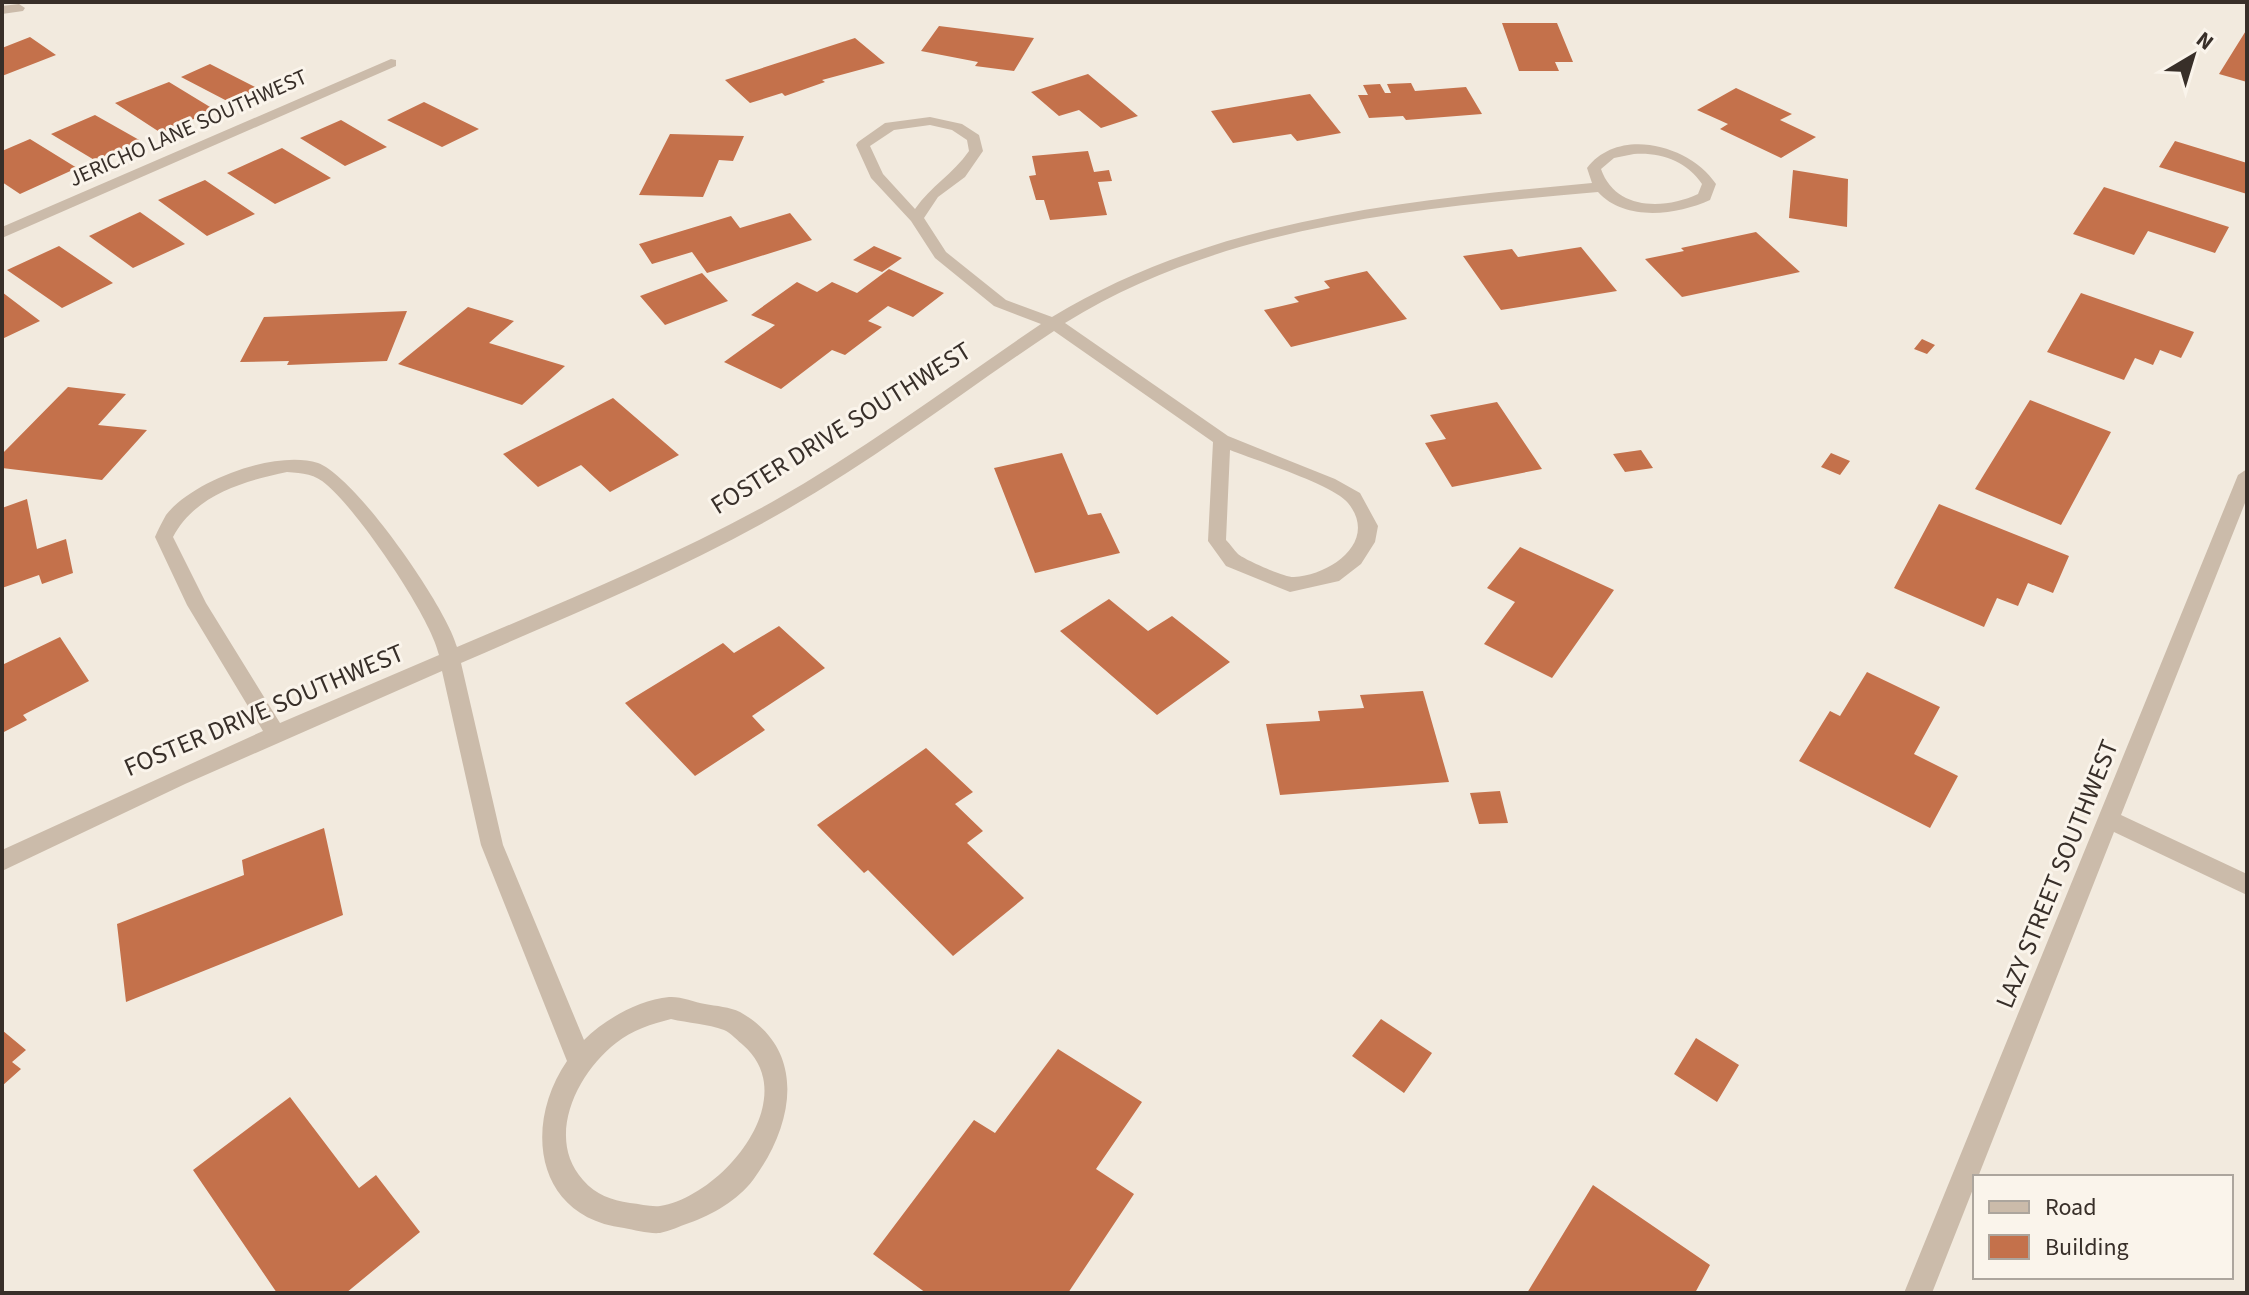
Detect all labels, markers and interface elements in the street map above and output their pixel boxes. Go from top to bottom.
north arrow [2153,16,2233,96]
text: N [2189,24,2220,58]
street label: JERICHO LANE SOUTHWEST [64,61,313,195]
street label: FOSTER DRIVE SOUTHWEST [704,333,978,523]
street label: FOSTER DRIVE SOUTHWEST [118,634,410,786]
street label: LAZY STREET SOUTHWEST [1986,734,2128,1014]
legend [1973,1175,2233,1279]
text: Road [2045,1190,2097,1225]
text: Building [2045,1230,2129,1265]

